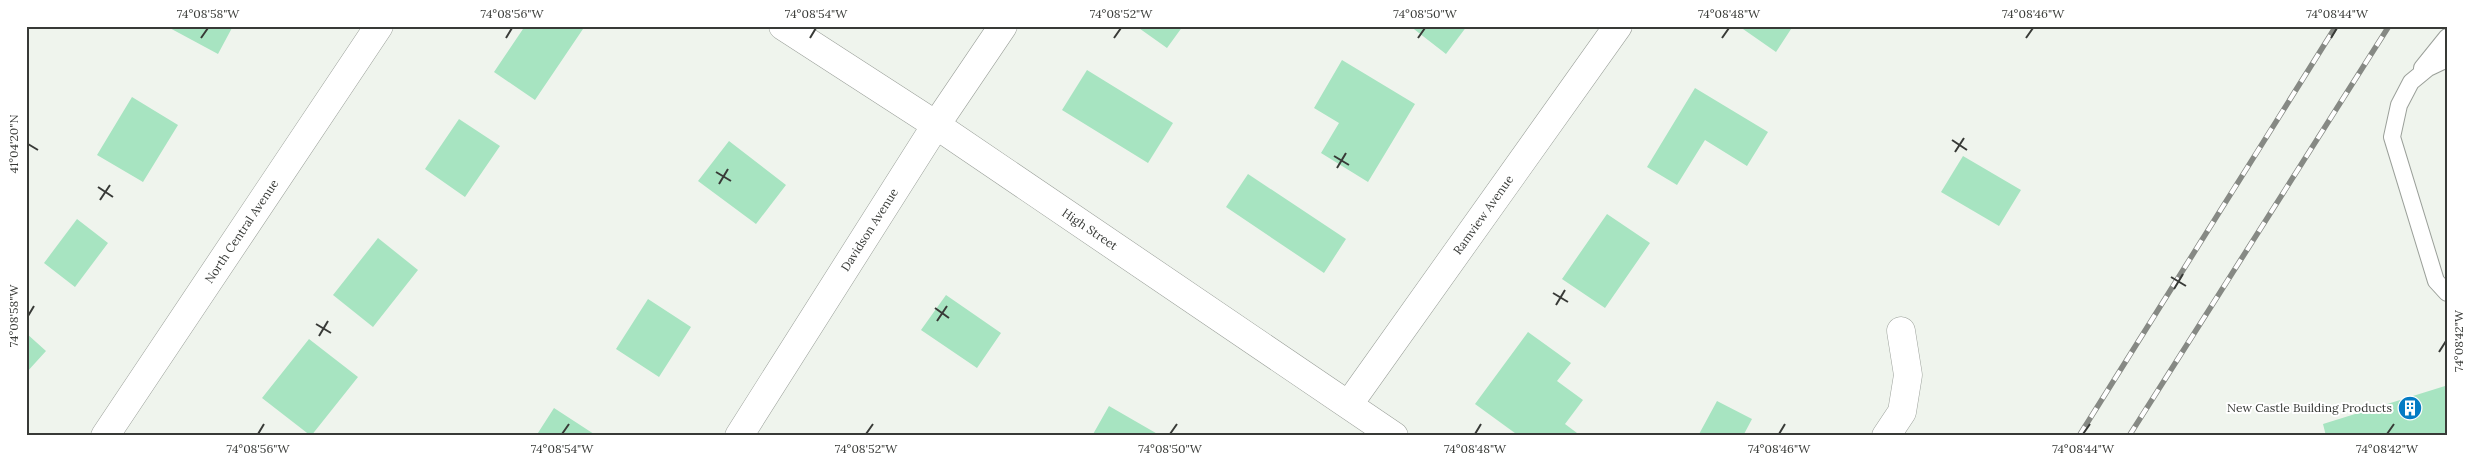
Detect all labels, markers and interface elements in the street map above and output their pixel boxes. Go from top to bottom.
text: 74°08'58"W [177,6,240,21]
text: 74°08'56"W [481,6,544,21]
text: 74°08'54"W [785,6,848,21]
text: 74°08'52"W [1090,6,1153,21]
text: 74°08'50"W [1393,6,1458,21]
text: 74°08'48"W [1698,6,1761,21]
text: 74°08'46"W [2002,6,2065,21]
text: 74°08'44"W [2306,6,2369,21]
text: 41°04'20"N [6,114,21,174]
street label: Ramview Avenue [1450,172,1517,257]
street label: North Central Avenue [201,176,282,286]
street label: Davidson Avenue [837,185,901,274]
street label: High Street [1059,205,1121,253]
text: 74°08'58"W [6,284,21,347]
text: 74°08'42"W [2451,309,2466,372]
building icon: New Castle Building Products [2397,395,2423,421]
place label: New Castle Building Products [2227,400,2392,415]
text: 74°08'56"W [227,441,290,456]
text: 74°08'54"W [531,441,594,456]
text: 74°08'52"W [835,441,898,456]
text: 74°08'50"W [1138,441,1203,456]
text: 74°08'48"W [1444,441,1507,456]
text: 74°08'46"W [1748,441,1811,456]
text: 74°08'44"W [2052,441,2115,456]
text: 74°08'42"W [2356,441,2419,456]

